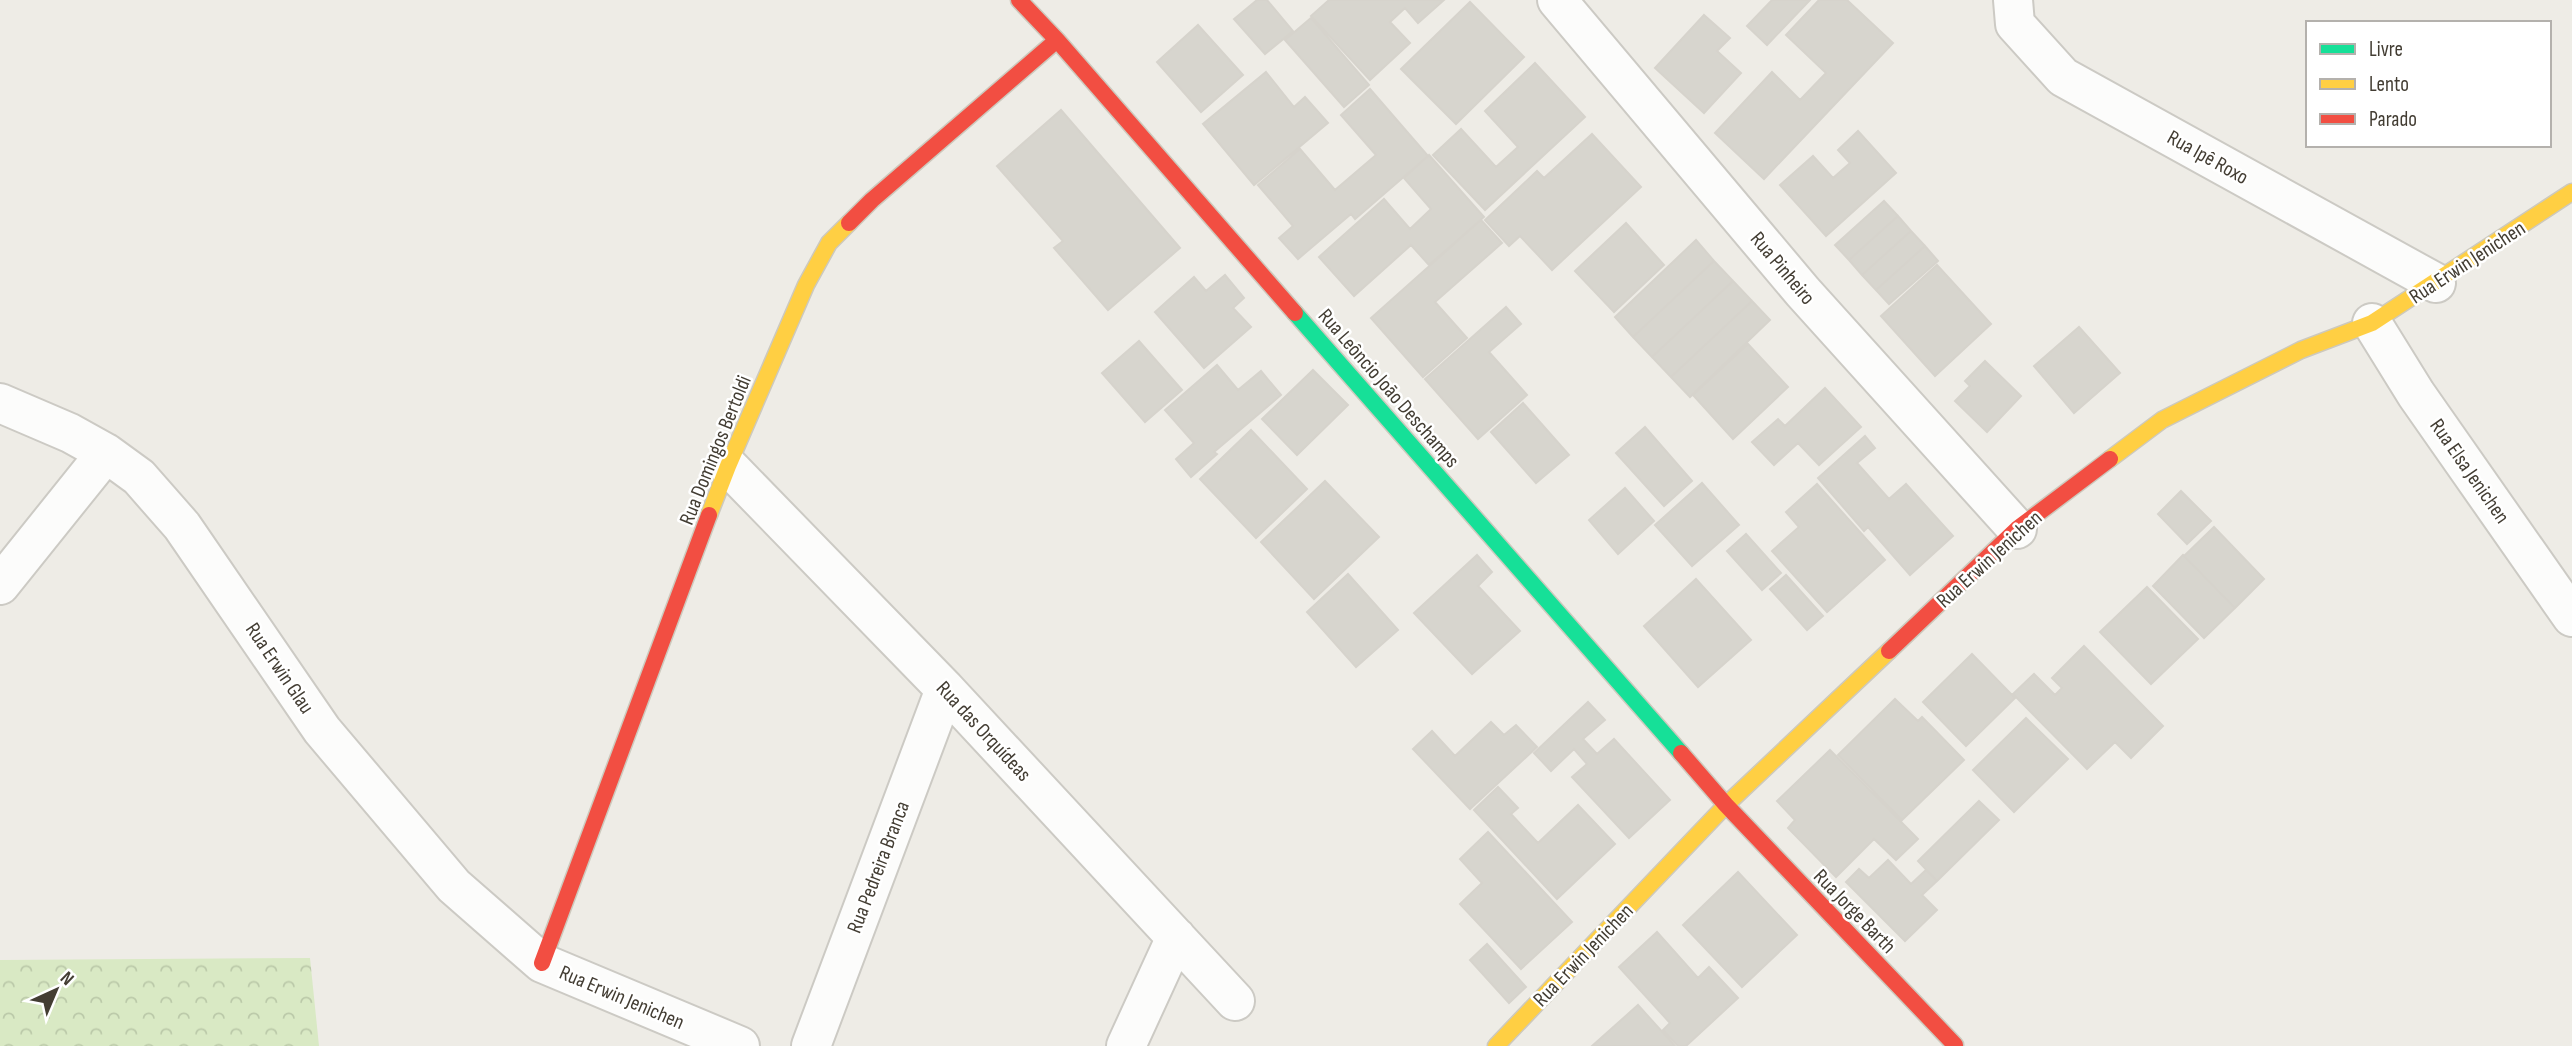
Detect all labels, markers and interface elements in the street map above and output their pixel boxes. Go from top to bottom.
legend [2306,21,2551,147]
text: Livre [2369,37,2403,62]
text: Lento [2369,72,2409,97]
text: Parado [2369,107,2417,132]
street label: Rua Ipê Roxo [2163,125,2253,190]
street label: Rua Erwin Jenichen [2405,216,2530,309]
street label: Rua Pinheiro [1745,227,1820,310]
street label: Rua Leôncio João Deschamps [1313,304,1465,473]
street label: Rua Domingos Bertoldi [674,372,757,528]
street label: Rua Elsa Jenichen [2424,414,2515,528]
street label: Rua Erwin Jenichen [1931,505,2047,613]
street label: Rua Erwin Glau [240,618,319,718]
street label: Rua das Orquídeas [931,676,1036,787]
street label: Rua Pedreira Branca [842,798,915,937]
street label: Rua Jorge Barth [1808,864,1901,959]
street label: Rua Erwin Jenichen [1528,899,1639,1012]
north arrow [21,955,91,1025]
street label: Rua Erwin Jenichen [556,960,688,1035]
text: N [55,967,78,991]

